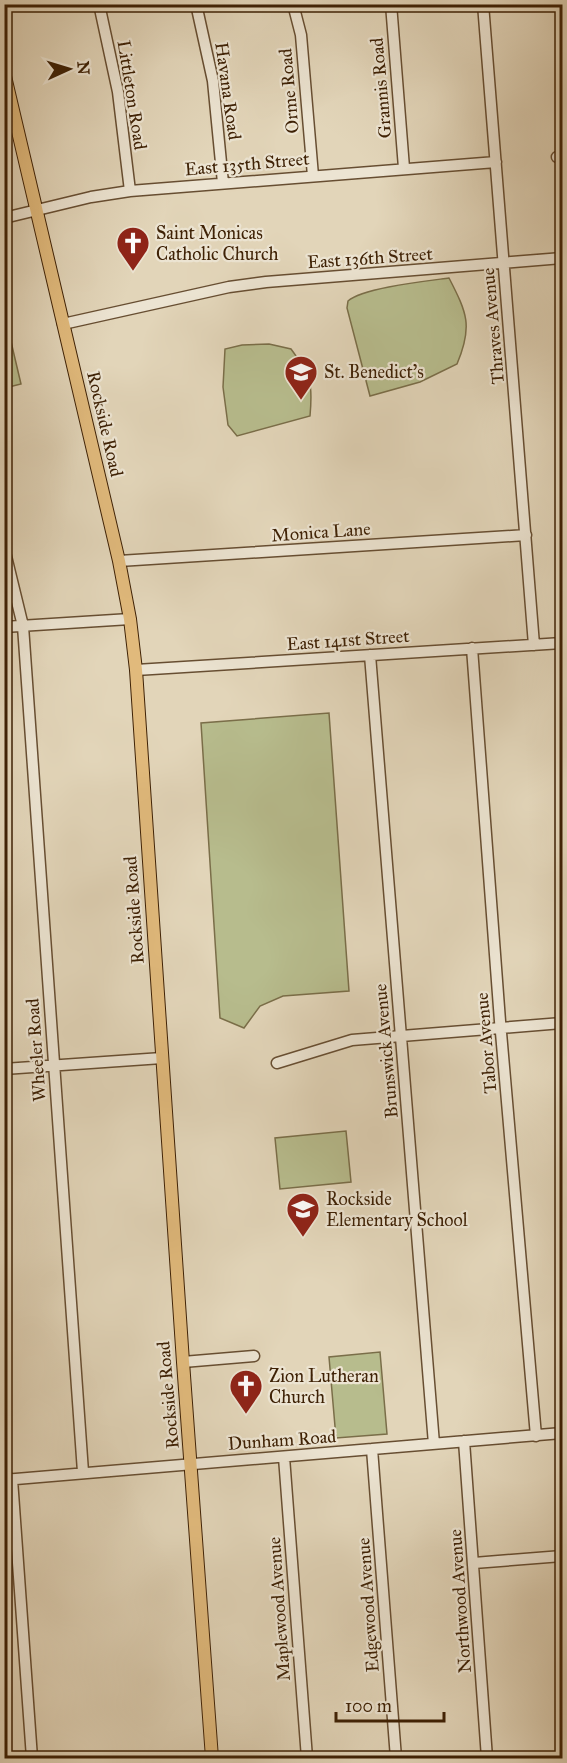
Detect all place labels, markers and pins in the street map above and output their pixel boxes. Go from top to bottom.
place label: Saint Monicas Catholic Church [156,222,279,265]
church icon: Saint Monicas Catholic Church [115,225,151,272]
school or university icon: St. Benedict's [283,354,319,401]
place label: St. Benedict's [324,361,424,383]
place label: Rockside Elementary School [326,1188,468,1231]
school or university icon: Rockside Elementary School [285,1191,321,1238]
place label: Zion Lutheran Church [269,1365,379,1408]
church icon: Zion Lutheran Church [228,1368,264,1415]

